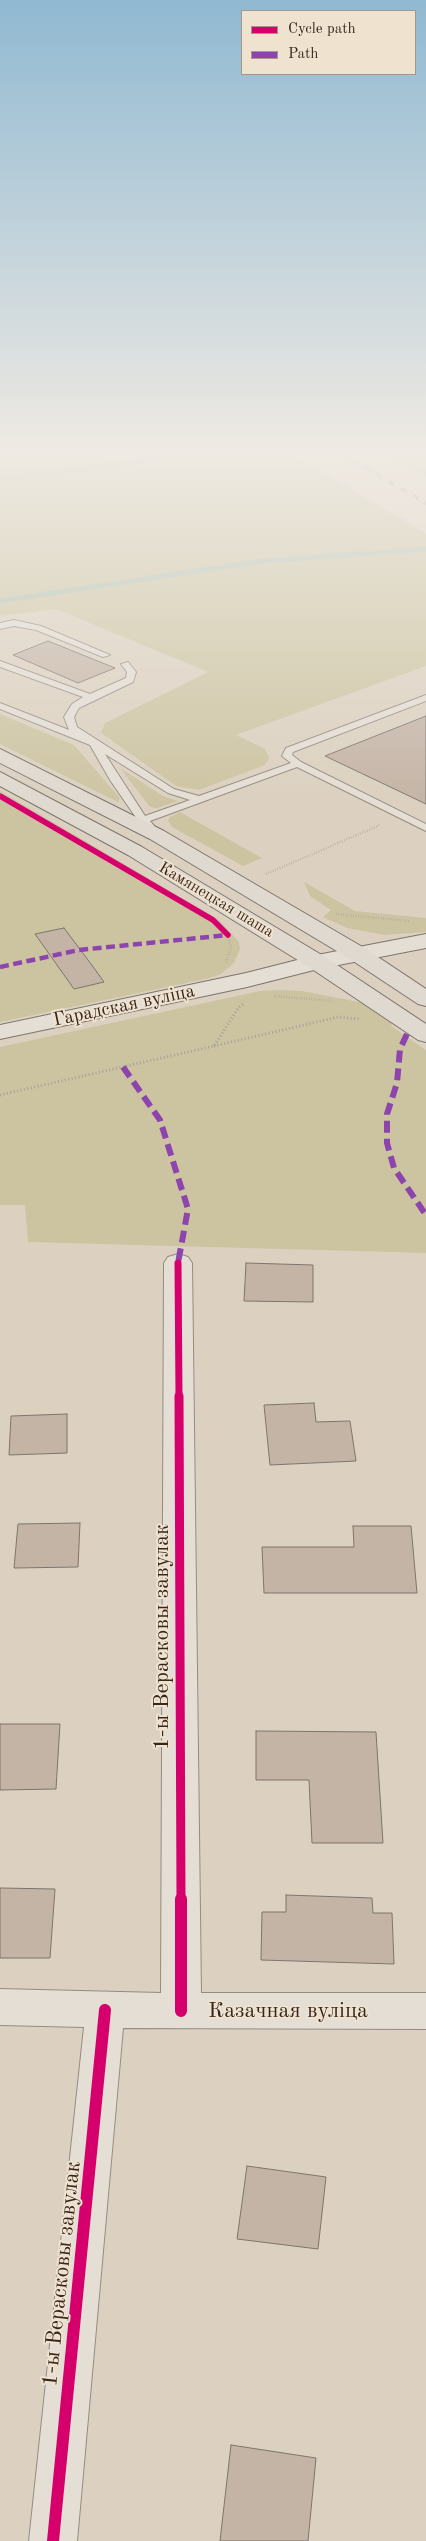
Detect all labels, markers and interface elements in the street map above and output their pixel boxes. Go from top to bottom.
legend [241,10,416,75]
text: Cycle path [288,22,356,37]
text: Path [288,47,318,62]
street label: Камянецкая шаша [155,858,277,942]
street label: Гарадская вуліца [51,980,197,1032]
street label: 1-ы Верасковы завулак [149,1524,175,1750]
street label: Казачная вуліца [208,1998,368,2024]
street label: 1-ы Верасковы завулак [37,2160,87,2388]

